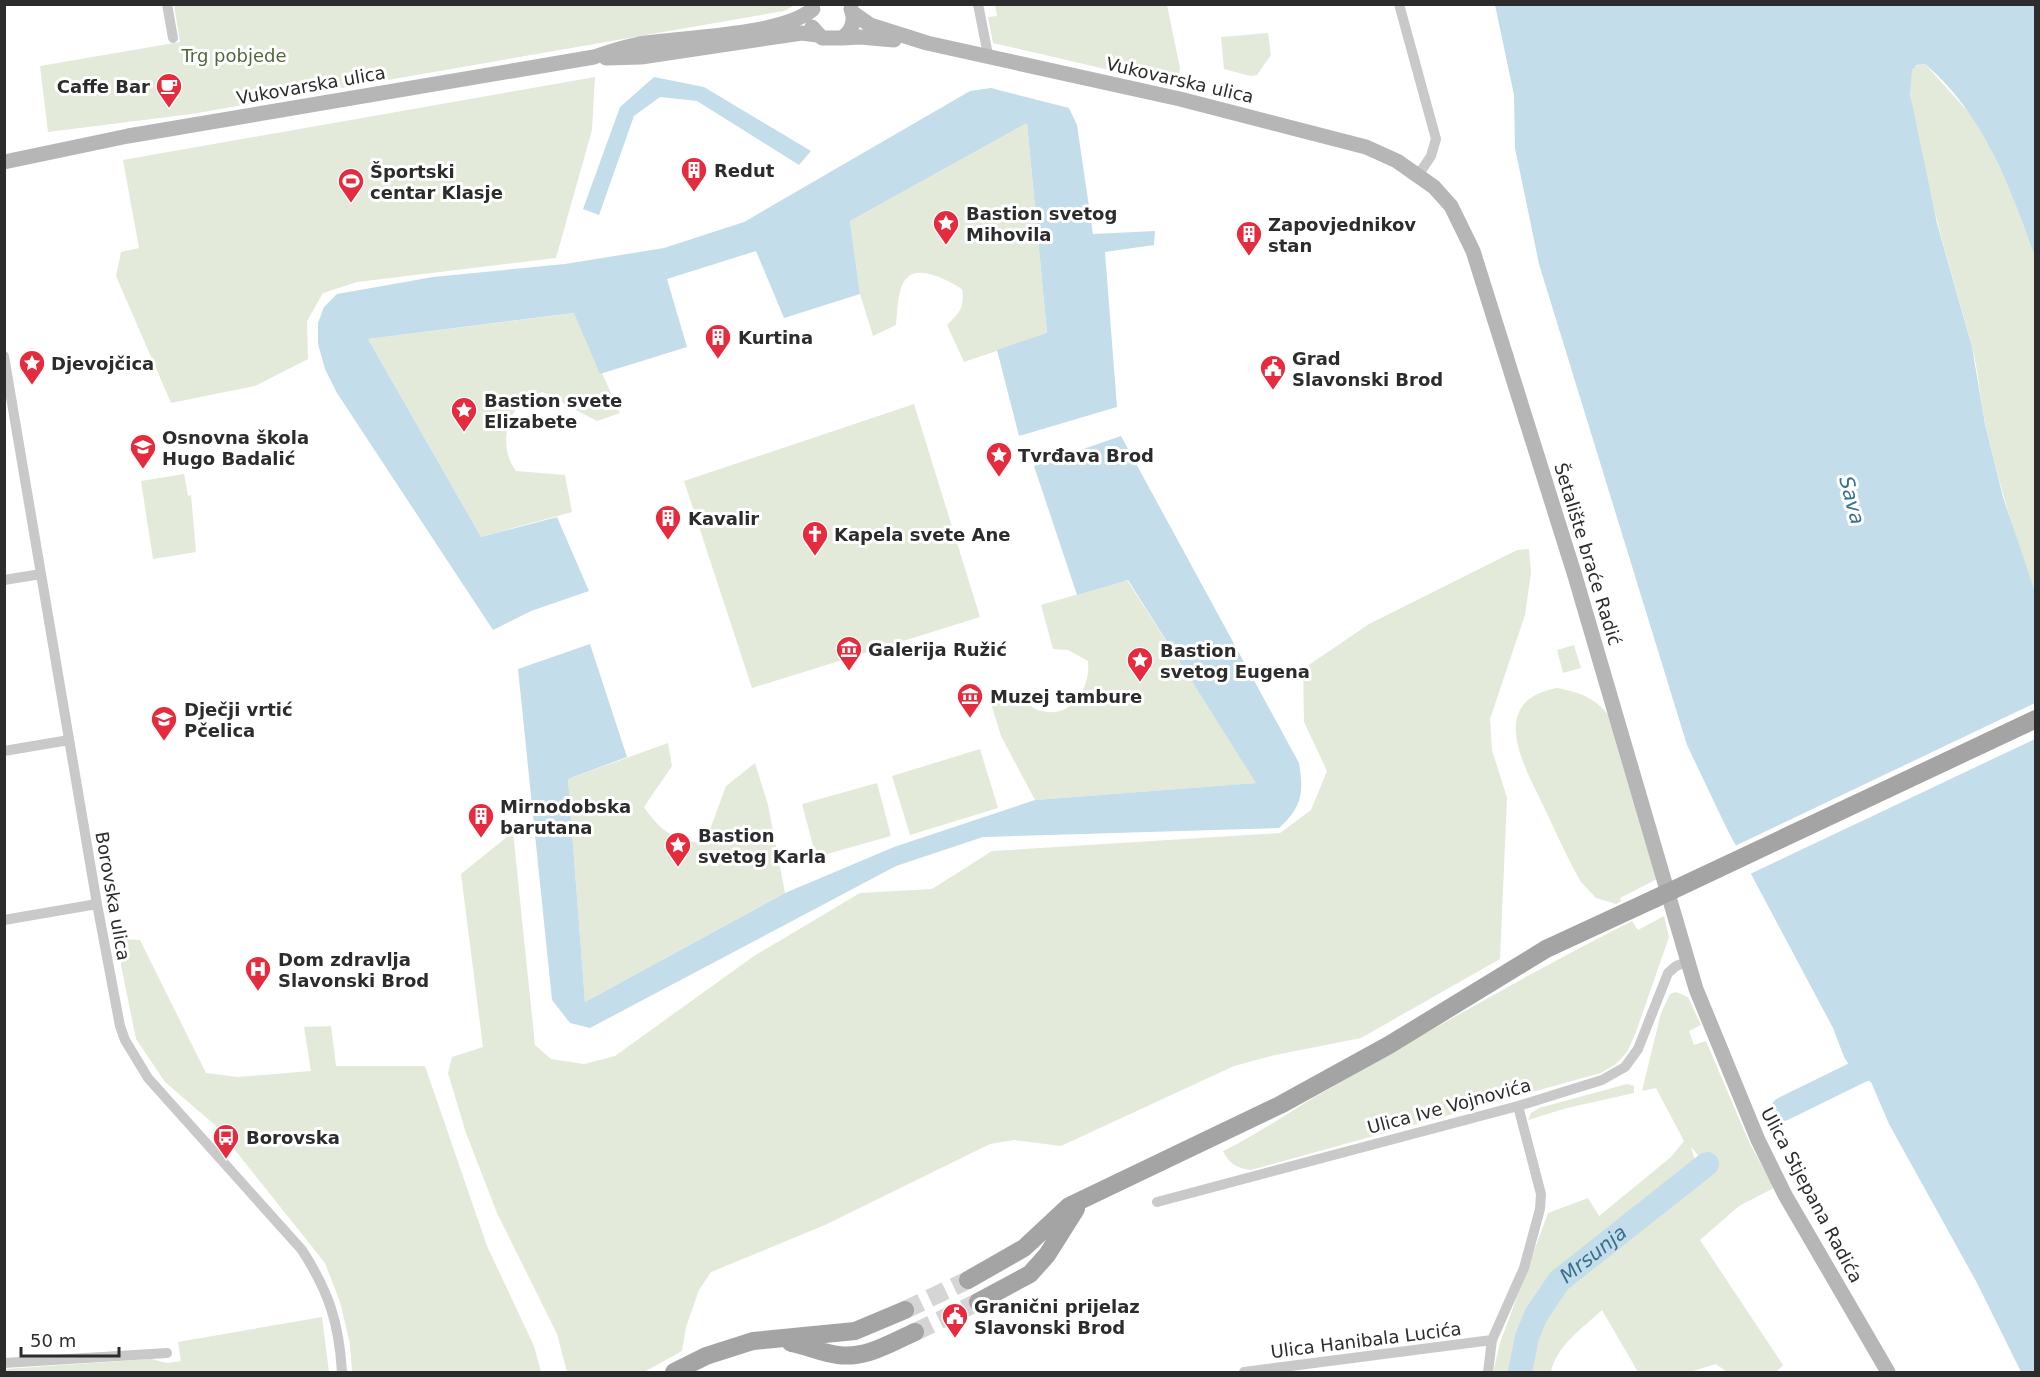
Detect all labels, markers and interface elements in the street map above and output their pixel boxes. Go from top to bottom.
park label: Trg pobjede [180,45,287,66]
street label: Vukovarska ulica [1104,53,1256,107]
street label: Vukovarska ulica [235,62,387,108]
cafe icon: Caffe Bar [154,71,184,109]
place label: Caffe Bar [57,76,150,97]
building icon: Redut [679,155,709,193]
place label: Redut [714,160,775,181]
place label: Športski centar Klasje [370,161,503,203]
sports icon: Športski centar Klasje [336,166,366,204]
place label: Bastion svetog Mihovila [966,203,1117,245]
place icon: Bastion svetog Mihovila [931,208,961,246]
place label: Zapovjednikov stan [1268,214,1416,256]
building icon: Zapovjednikov stan [1234,219,1264,257]
building icon: Kurtina [703,322,733,360]
place label: Kurtina [738,327,813,348]
place icon: Djevojčica [17,348,47,386]
place label: Grad Slavonski Brod [1292,348,1443,390]
place label: Djevojčica [51,353,154,374]
public building icon: Grad Slavonski Brod [1258,353,1288,391]
place label: Bastion svete Elizabete [484,390,622,432]
place icon: Bastion svete Elizabete [449,395,479,433]
place label: Osnovna škola Hugo Badalić [162,427,309,469]
school or university icon: Osnovna škola Hugo Badalić [128,432,158,470]
place icon: Tvrđava Brod [984,440,1014,478]
place label: Tvrđava Brod [1018,445,1154,466]
street label: Šetalište braće Radić [1550,460,1626,648]
water label: Sava [1834,473,1870,527]
building icon: Kavalir [653,503,683,541]
place label: Kavalir [688,508,759,529]
church icon: Kapela svete Ane [800,519,830,557]
place label: Kapela svete Ane [834,524,1010,545]
museum icon: Galerija Ružić [834,634,864,672]
place label: Galerija Ružić [868,639,1007,660]
place label: Bastion svetog Eugena [1160,640,1310,682]
place icon: Bastion svetog Eugena [1125,645,1155,683]
museum icon: Muzej tambure [955,681,985,719]
place label: Muzej tambure [990,686,1142,707]
place label: Dječji vrtić Pčelica [184,699,293,741]
school or university icon: Dječji vrtić Pčelica [149,704,179,742]
place label: Mirnodobska barutana [500,796,631,838]
building icon: Mirnodobska barutana [466,801,496,839]
place label: Bastion svetog Karla [698,825,826,867]
street label: Borovska ulica [91,830,135,962]
place icon: Bastion svetog Karla [663,830,693,868]
place label: Dom zdravlja Slavonski Brod [278,949,429,991]
hospital icon: Dom zdravlja Slavonski Brod [243,954,273,992]
street label: Ulica Ive Vojnovića [1365,1074,1533,1138]
street label: Ulica Stjepana Radića [1757,1104,1867,1286]
bus stop icon: Borovska [211,1122,241,1160]
place label: Borovska [246,1127,340,1148]
water label: Mrsunja [1555,1220,1632,1288]
place label: Granični prijelaz Slavonski Brod [974,1296,1140,1338]
public building icon: Granični prijelaz Slavonski Brod [940,1301,970,1339]
street label: Ulica Hanibala Lucića [1269,1318,1463,1362]
scale bar [21,1320,118,1358]
text: 50 m [30,1330,76,1351]

